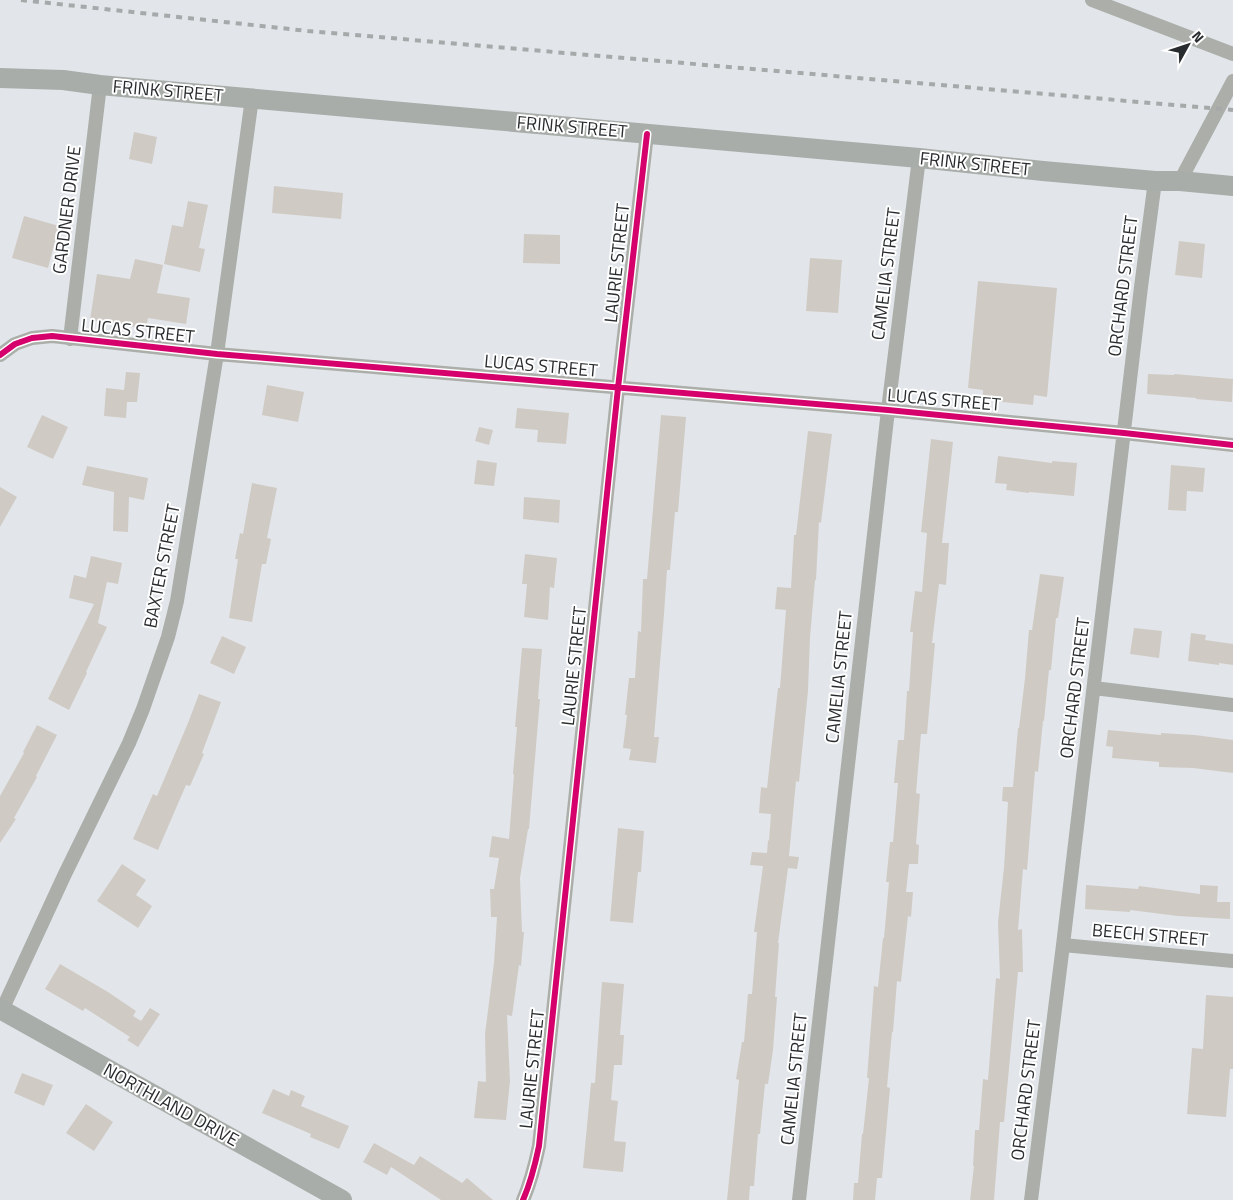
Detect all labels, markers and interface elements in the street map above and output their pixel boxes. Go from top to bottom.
north arrow [1163,20,1213,70]
text: N [1187,26,1210,47]
street label: FRINK STREET [112,72,225,109]
street label: FRINK STREET [516,108,629,145]
street label: GARDNER DRIVE [45,144,88,276]
street label: FRINK STREET [918,144,1032,183]
street label: LAURIE STREET [597,201,636,324]
street label: CAMELIA STREET [864,206,907,342]
street label: ORCHARD STREET [1100,213,1145,358]
street label: LUCAS STREET [80,311,197,350]
street label: LUCAS STREET [483,347,599,384]
street label: LUCAS STREET [886,381,1002,418]
street label: BAXTER STREET [136,501,187,630]
street label: LAURIE STREET [554,604,593,727]
street label: CAMELIA STREET [818,609,859,745]
street label: ORCHARD STREET [1052,615,1097,760]
street label: BEECH STREET [1091,916,1210,953]
street label: LAURIE STREET [512,1007,551,1130]
street label: CAMELIA STREET [773,1011,814,1147]
street label: ORCHARD STREET [1003,1017,1048,1162]
street label: NORTHLAND DRIVE [99,1056,244,1153]

